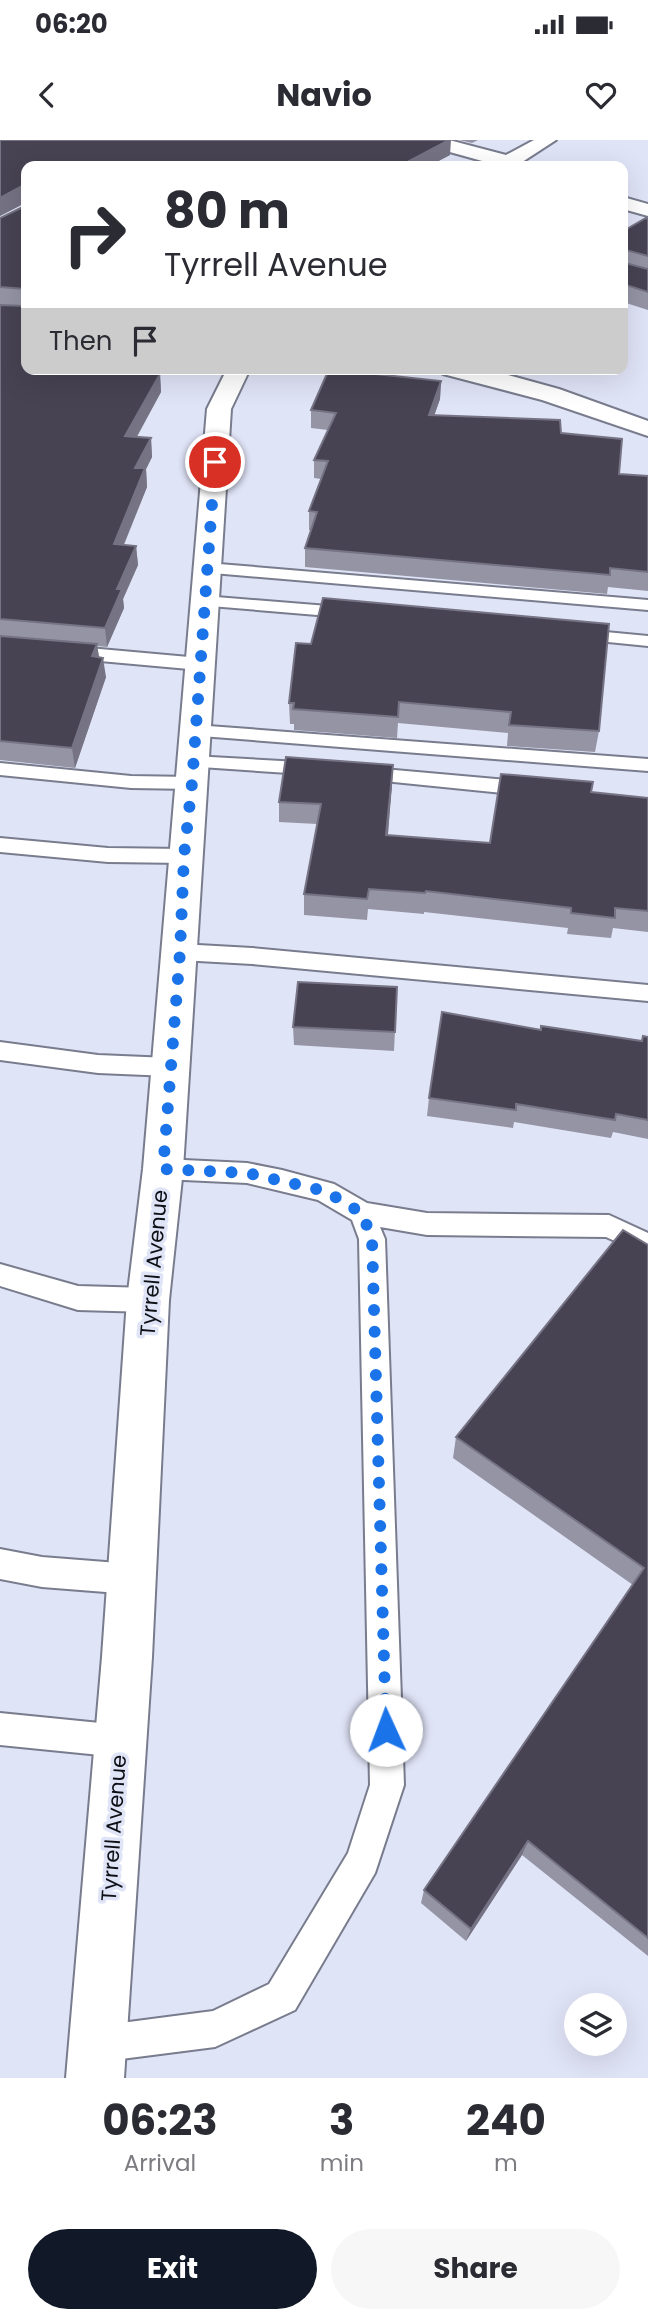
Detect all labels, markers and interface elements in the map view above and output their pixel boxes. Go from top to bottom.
text: 06:20 [35,6,108,42]
text: Navio [276,72,372,117]
icon: back [28,76,66,114]
icon: heart [582,76,620,114]
text: 80 m [164,177,290,245]
icon: right [49,189,140,280]
text: Tyrrell Avenue [164,242,388,287]
icon: arrive [126,322,164,360]
text: Then [49,323,112,359]
pin [185,432,245,492]
icon: arrive [196,443,234,481]
street label: Tyrrell Avenue [133,1189,174,1337]
position arrow [349,1693,423,1767]
street label: Tyrrell Avenue [94,1754,133,1902]
map controls [564,1993,627,2056]
button: layers [564,1993,627,2056]
text: 06:23 [102,2091,218,2150]
text: 3 [329,2091,355,2150]
text: 240 [466,2091,546,2150]
text: Arrival [124,2147,196,2179]
text: min [320,2147,364,2179]
text: m [494,2147,518,2179]
button: Exit [28,2229,317,2309]
button: Share [331,2229,620,2309]

